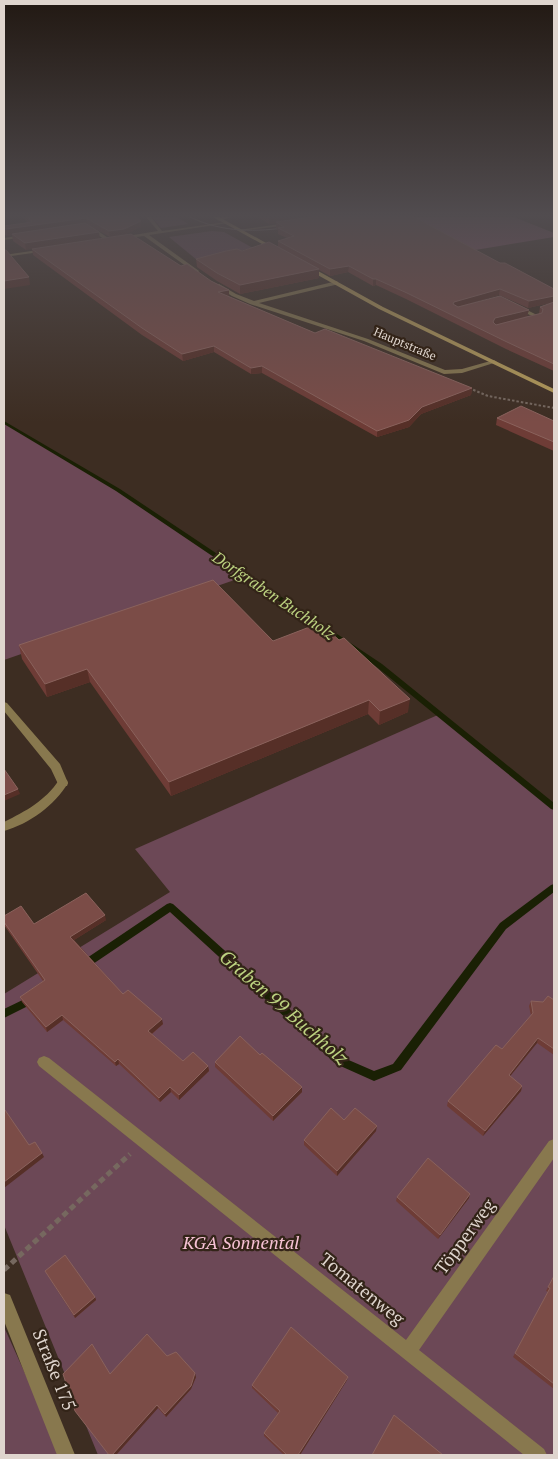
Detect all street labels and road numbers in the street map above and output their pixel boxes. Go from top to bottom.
street label: Hauptstraße [372,324,439,363]
street label: Töpperweg [429,1193,500,1279]
street label: Tomatenweg [315,1247,410,1330]
street label: Straße 175 [28,1325,82,1414]

